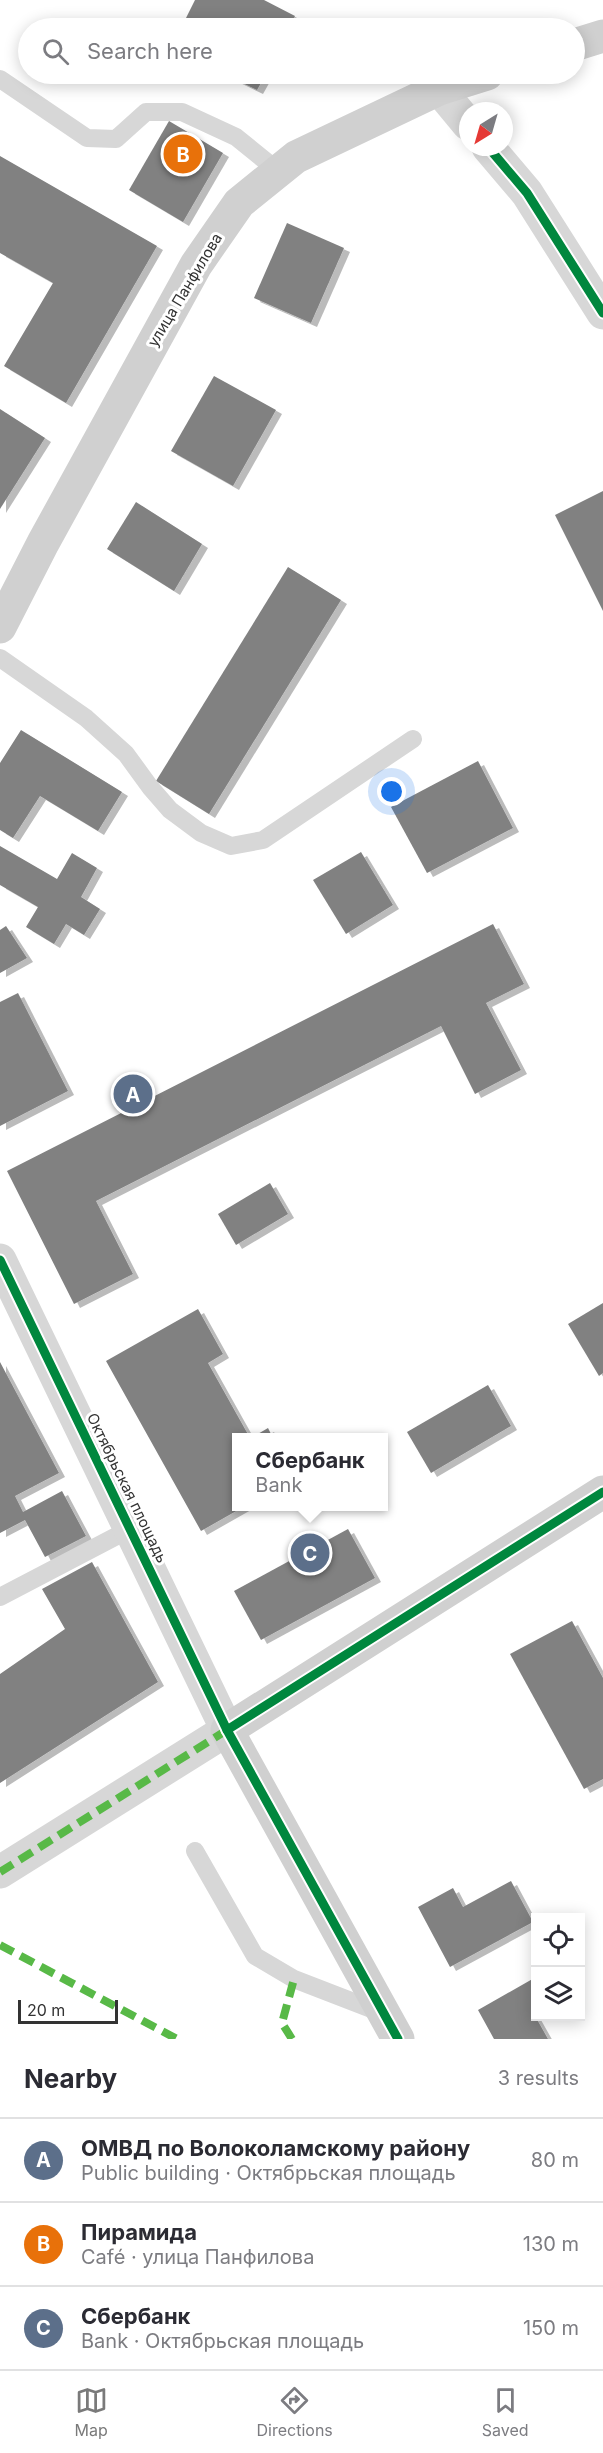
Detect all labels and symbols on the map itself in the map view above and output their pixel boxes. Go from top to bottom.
north arrow [459,102,513,156]
pin: B [164,132,202,176]
street label: улица Панфилова [143,230,226,350]
your location [377,777,406,806]
pin: A [114,1072,152,1116]
street label: Октябрьская площадь [83,1410,172,1566]
pin: C [290,1530,330,1576]
scale bar [18,1997,118,2024]

